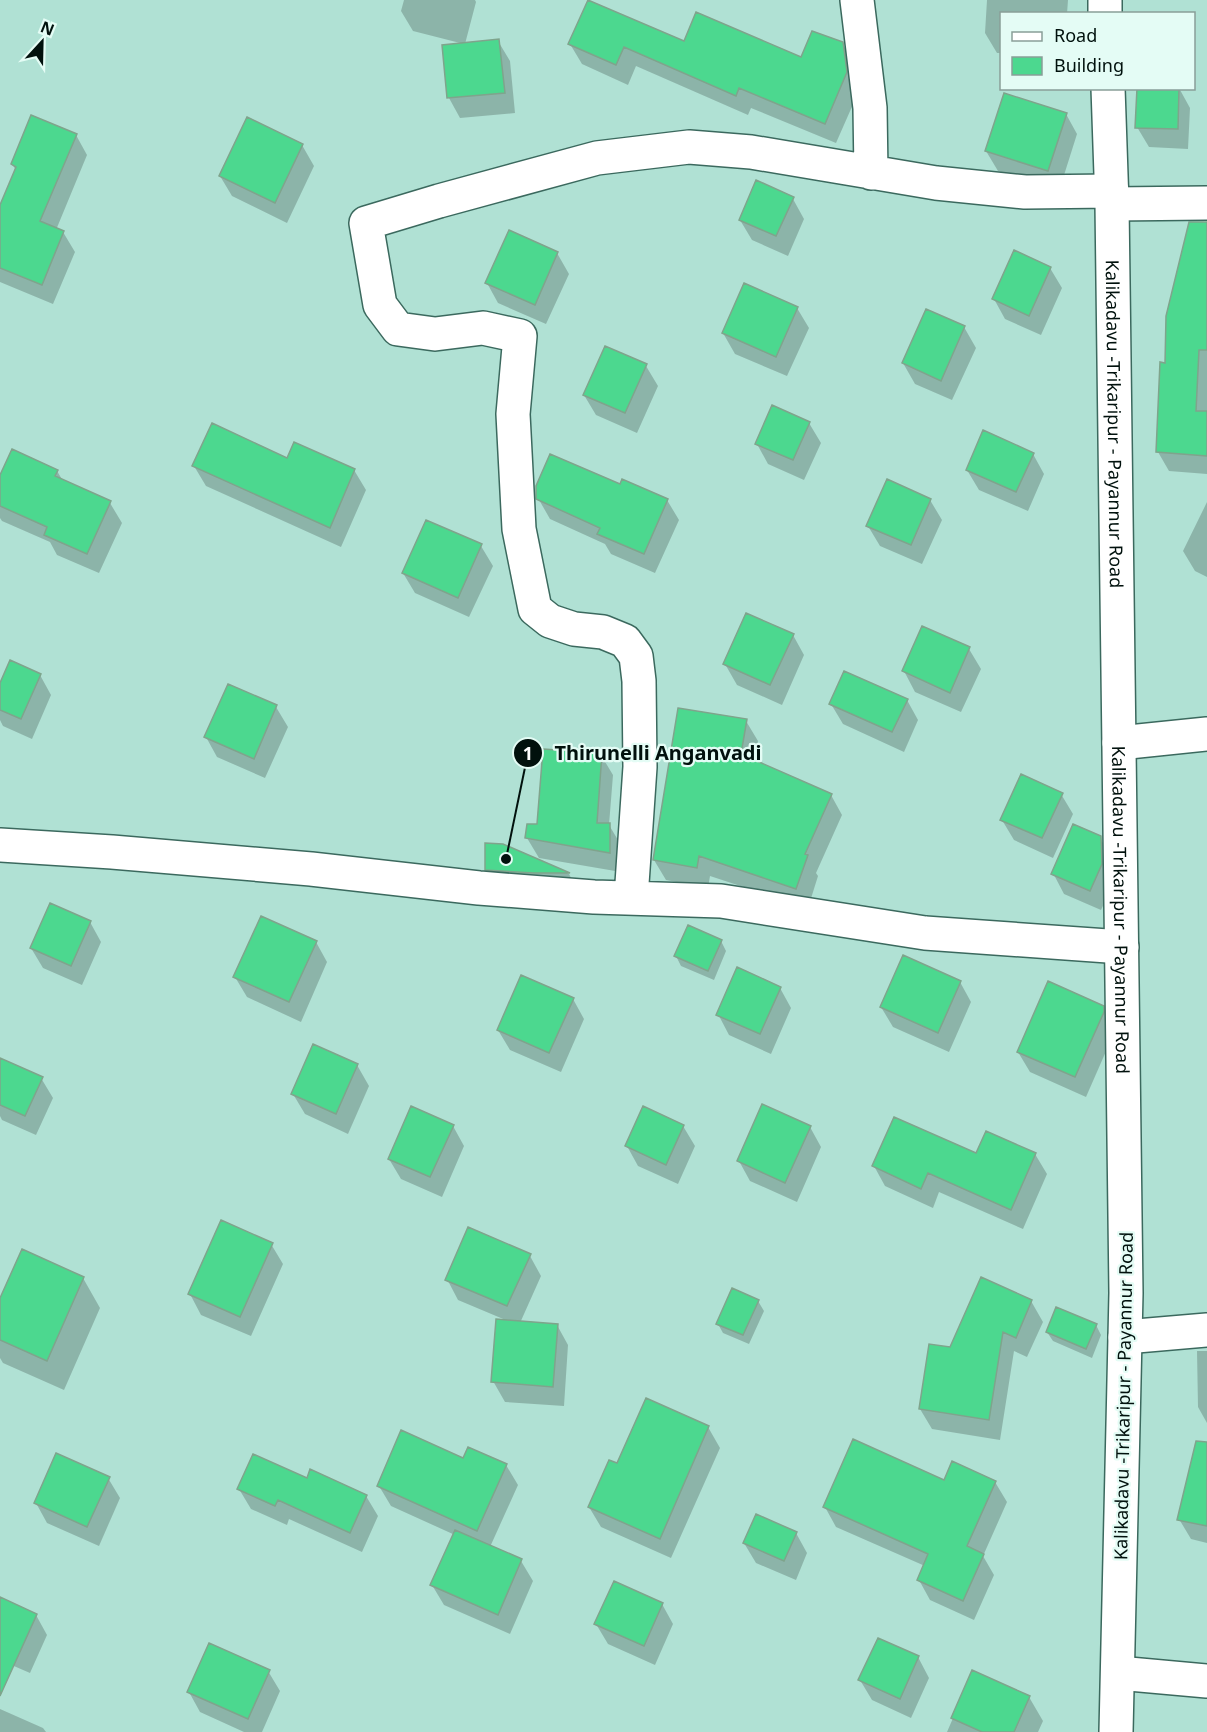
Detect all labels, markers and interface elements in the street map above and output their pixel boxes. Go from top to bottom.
north arrow [12,12,72,72]
legend [1000,12,1195,90]
text: N [37,15,58,41]
text: Road [1054,23,1097,47]
text: Building [1054,53,1124,77]
street label: Kalikadavu -Trikaripur - Payannur Road [1101,260,1129,588]
callout: Thirunelli Anganvadi [513,734,774,772]
text: Thirunelli Anganvadi [555,739,761,766]
text: 1 [523,741,533,765]
street label: Kalikadavu -Trikaripur - Payannur Road [1107,745,1135,1074]
street label: Kalikadavu -Trikaripur - Payannur Road [1108,1232,1138,1560]

